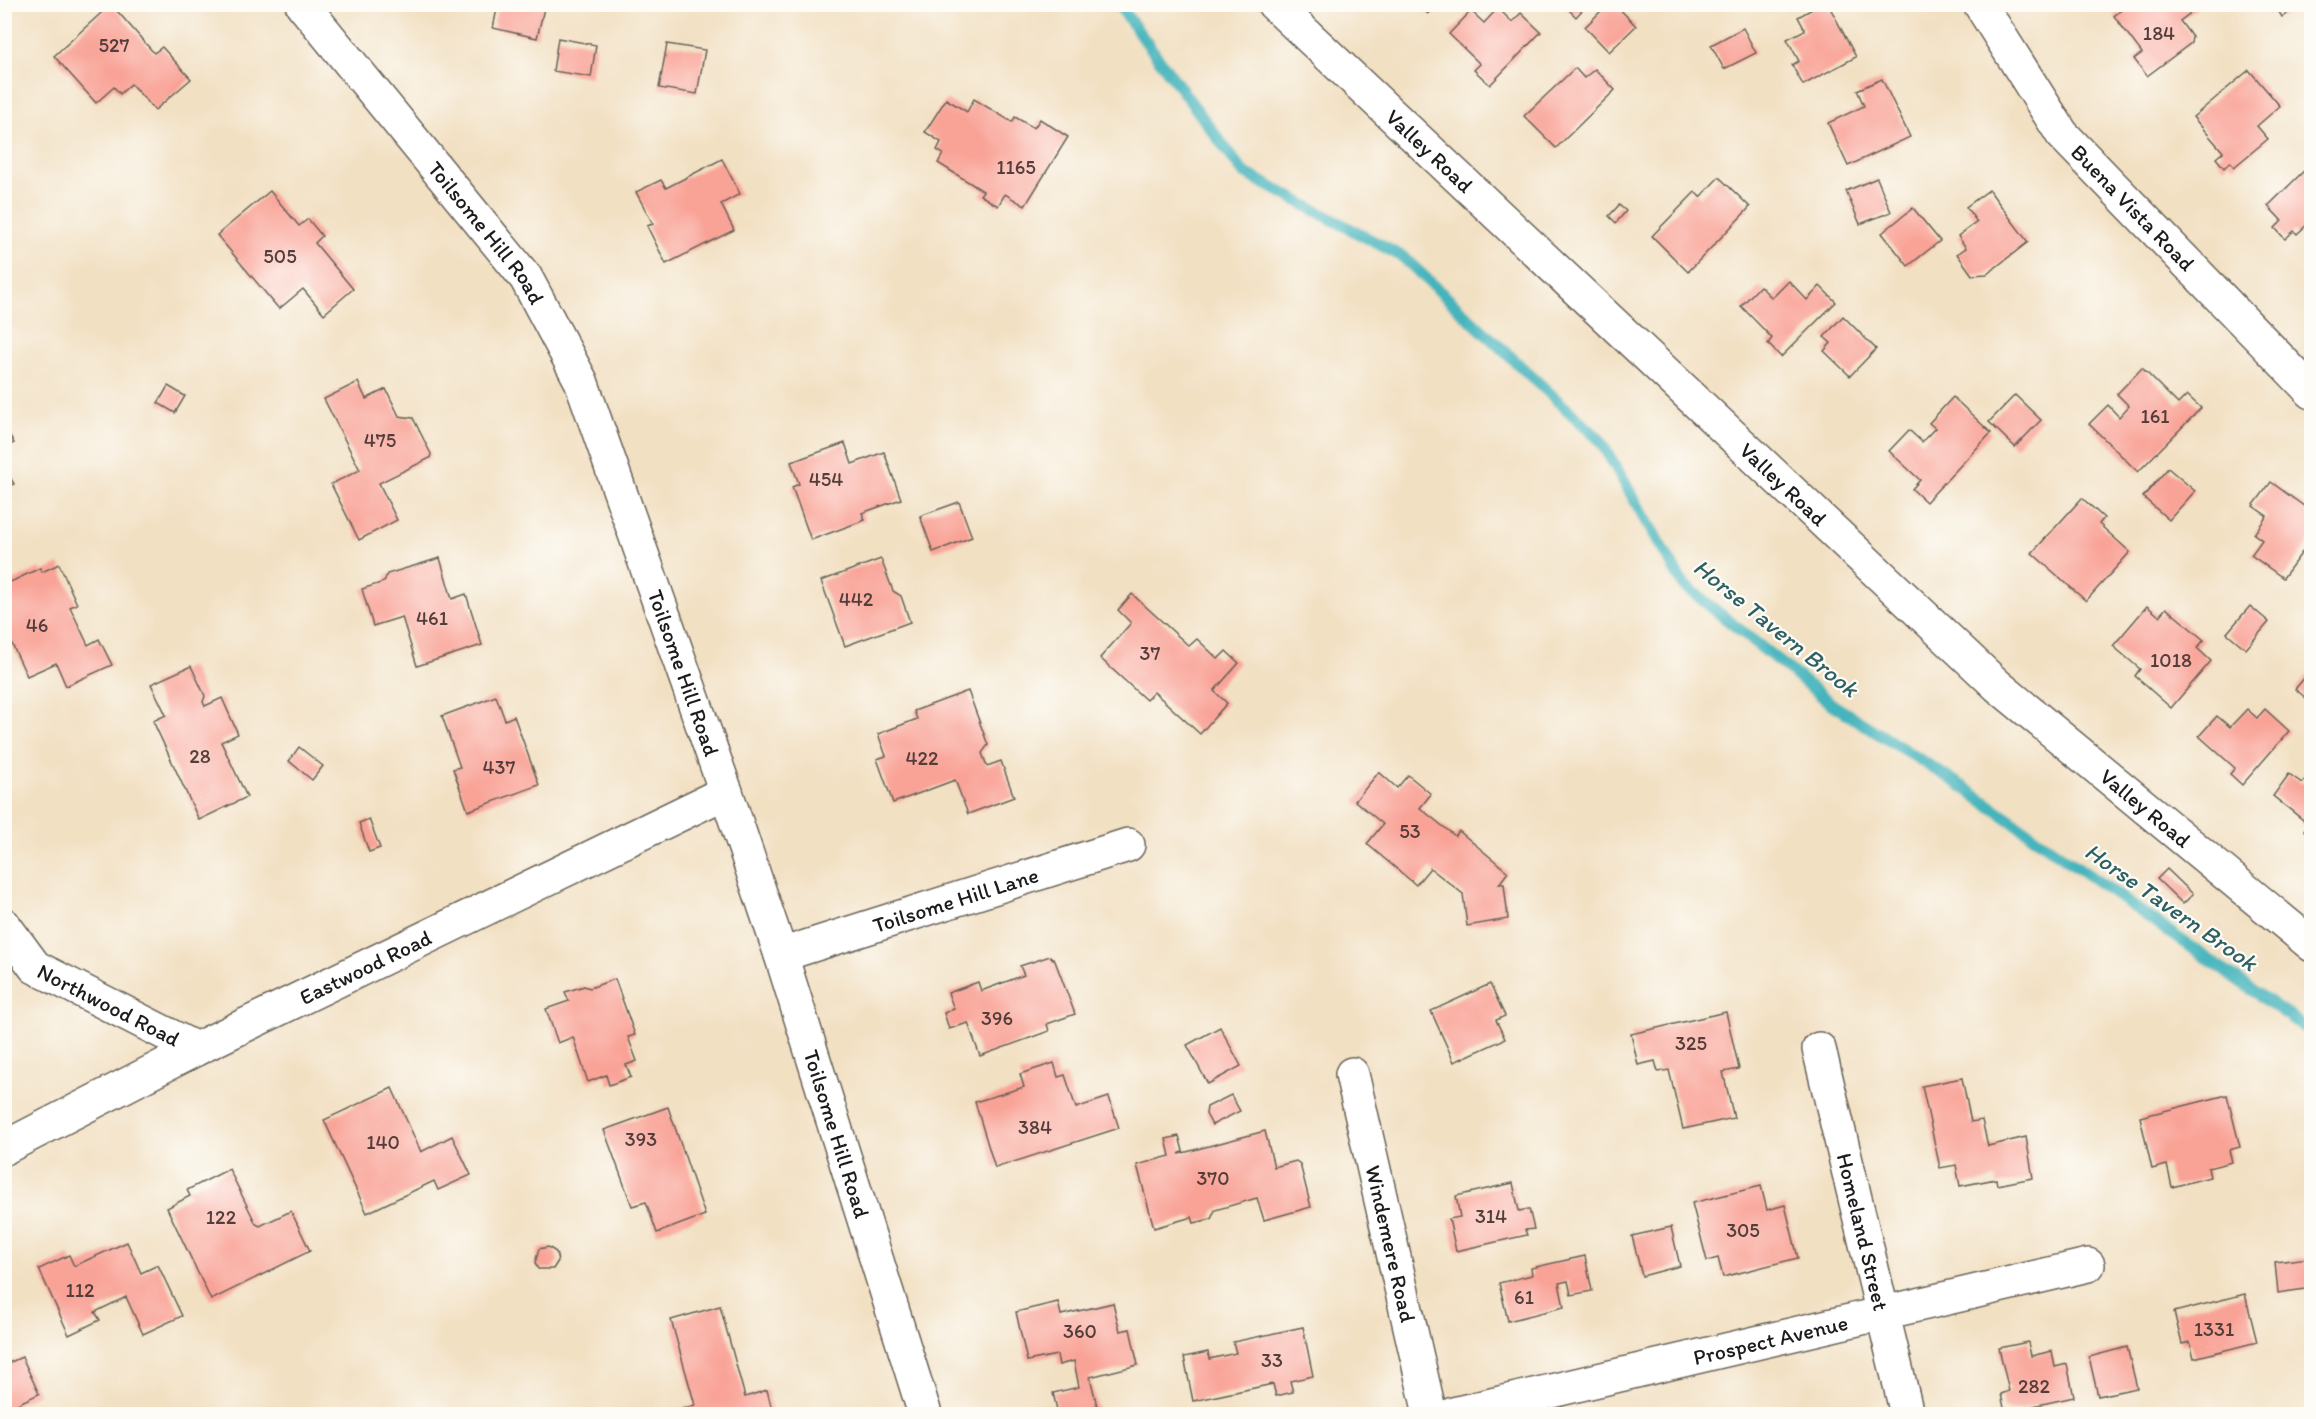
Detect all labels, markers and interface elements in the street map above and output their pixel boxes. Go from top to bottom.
house number: 184 [2143,21,2175,45]
house number: 527 [99,33,130,57]
street label: Valley Road [1380,104,1479,199]
street label: Buena Vista Road [2065,139,2200,277]
house number: 1165 [996,155,1036,179]
street label: Toilsome Hill Road [422,156,550,309]
house number: 505 [263,244,297,268]
house number: 161 [2140,404,2170,428]
house number: 475 [364,428,396,452]
street label: Valley Road [1734,437,1832,532]
house number: 454 [809,467,843,491]
water label: Horse Tavern Brook [1688,552,1866,704]
street label: Toilsome Hill Road [642,586,725,760]
house number: 442 [839,587,874,611]
house number: 461 [416,606,448,630]
house number: 46 [26,613,48,637]
house number: 37 [1140,641,1160,665]
house number: 1018 [2150,648,2192,672]
house number: 28 [189,744,211,768]
house number: 422 [905,746,939,770]
house number: 437 [483,755,515,779]
street label: Valley Road [2094,763,2196,854]
house number: 53 [1399,819,1421,843]
water label: Horse Tavern Brook [2079,836,2264,978]
street label: Toilsome Hill Lane [869,861,1042,939]
street label: Eastwood Road [295,924,436,1011]
street label: Northwood Road [33,958,184,1052]
house number: 396 [981,1006,1013,1030]
house number: 325 [1675,1031,1707,1055]
street label: Toilsome Hill Road [798,1047,876,1222]
house number: 384 [1018,1115,1052,1139]
house number: 393 [625,1127,657,1151]
house number: 140 [366,1130,400,1154]
street label: Homeland Street [1831,1150,1895,1313]
street label: Windemere Road [1359,1163,1422,1325]
house number: 370 [1196,1166,1230,1190]
house number: 314 [1475,1204,1507,1228]
house number: 122 [206,1205,237,1229]
house number: 305 [1726,1218,1760,1242]
house number: 112 [65,1278,95,1302]
house number: 61 [1514,1285,1534,1309]
street label: Prospect Avenue [1691,1309,1850,1371]
house number: 1331 [2194,1317,2234,1341]
house number: 360 [1063,1319,1097,1343]
house number: 33 [1261,1348,1283,1372]
house number: 282 [2018,1374,2050,1398]

